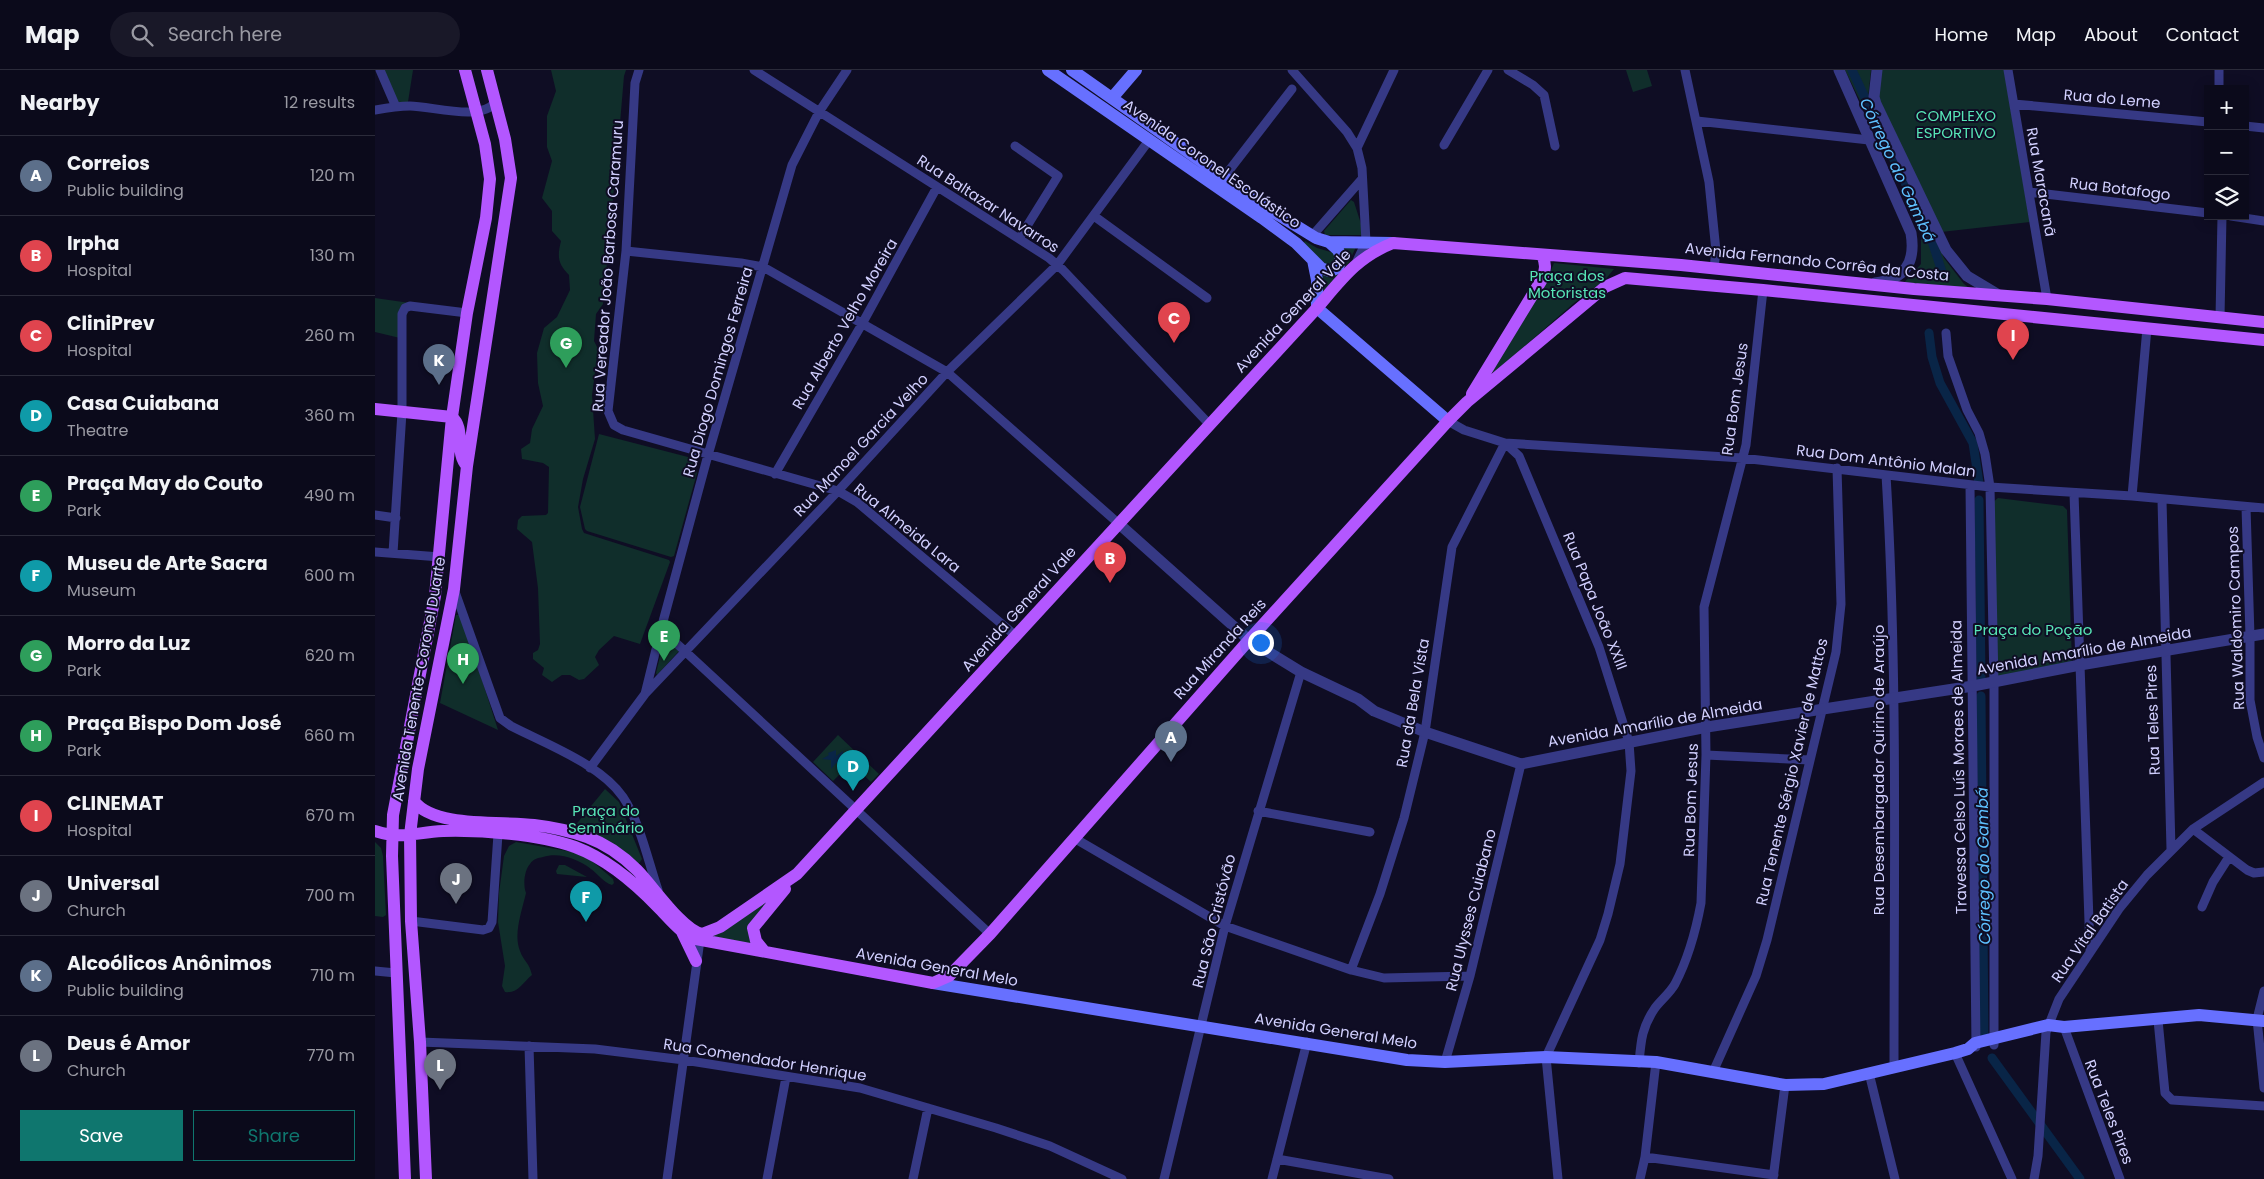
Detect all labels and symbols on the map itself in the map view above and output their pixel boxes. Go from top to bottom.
street label: Rua do Leme [2063,84,2161,113]
street label: Avenida Coronel Escolástico [1119,94,1305,233]
water label: Córrego do Gambá [1854,94,1941,247]
park label: COMPLEXO ESPORTIVO [1916,105,1996,143]
street label: Rua Vereador João Barbosa Caramuru [587,119,628,413]
street label: Rua Maracanã [2022,126,2061,238]
street label: Rua Baltazar Navarros [913,150,1064,258]
street label: Rua Botafogo [2068,172,2172,205]
street label: Rua Alberto Velho Moreira [787,235,902,413]
street label: Avenida Fernando Corrêa da Costa [1684,237,1950,286]
street label: Avenida General Vale [1230,244,1356,377]
street label: Rua Diogo Domingos Ferreira [677,264,758,479]
park label: Praça dos Motoristas [1528,265,1606,303]
pin: C [1158,302,1190,343]
pin: I [1997,319,2029,360]
pin: G [550,327,582,368]
street label: Rua Bom Jesus [1716,341,1753,457]
pin: K [423,344,455,385]
street label: Rua Manoel Garcia Velho [789,368,933,521]
street label: Rua Dom Antônio Malan [1795,439,1977,482]
street label: Rua Almeida Lara [850,478,965,577]
street label: Rua Waldomiro Campos [2222,525,2249,710]
street label: Rua Papa João XXIII [1558,529,1633,673]
street label: Avenida General Vale [957,541,1081,676]
pin: B [1094,542,1126,583]
street label: Avenida Tenente-Coronel Duarte [387,555,450,803]
street label: Rua Miranda Reis [1169,594,1271,704]
park label: Praça do Poção [1974,619,2092,640]
pin: E [648,620,680,661]
street label: Travessa Celso Luís Moraes de Almeida [1945,620,1972,914]
street label: Avenida Amarílio de Almeida [1975,621,2193,680]
street label: Rua Desembargador Quirino de Araújo [1868,625,1889,915]
your location [1248,630,1274,656]
street label: Rua Tenente Sérgio Xavier de Mattos [1750,636,1833,908]
street label: Rua da Bela Vista [1391,637,1434,769]
pin: H [447,643,479,684]
street label: Rua Teles Pires [2140,664,2165,775]
street label: Avenida Amarílio de Almeida [1546,693,1764,752]
pin: A [1155,721,1187,762]
street label: Rua Bom Jesus [1678,743,1703,857]
pin: D [837,750,869,791]
water label: Córrego do Gambá [1971,787,1996,945]
park label: Praça do Seminário [568,800,644,838]
street label: Rua Ulysses Cuiabano [1440,827,1501,993]
street label: Rua São Cristóvão [1187,852,1240,990]
pin: J [440,863,472,904]
street label: Rua Vital Batista [2046,875,2133,987]
pin: F [570,881,602,922]
street label: Avenida General Melo [854,942,1020,991]
street label: Avenida General Melo [1253,1007,1419,1054]
street label: Rua Comendador Henrique [662,1033,868,1086]
pin: L [424,1049,456,1090]
street label: Rua Teles Pires [2080,1057,2139,1167]

